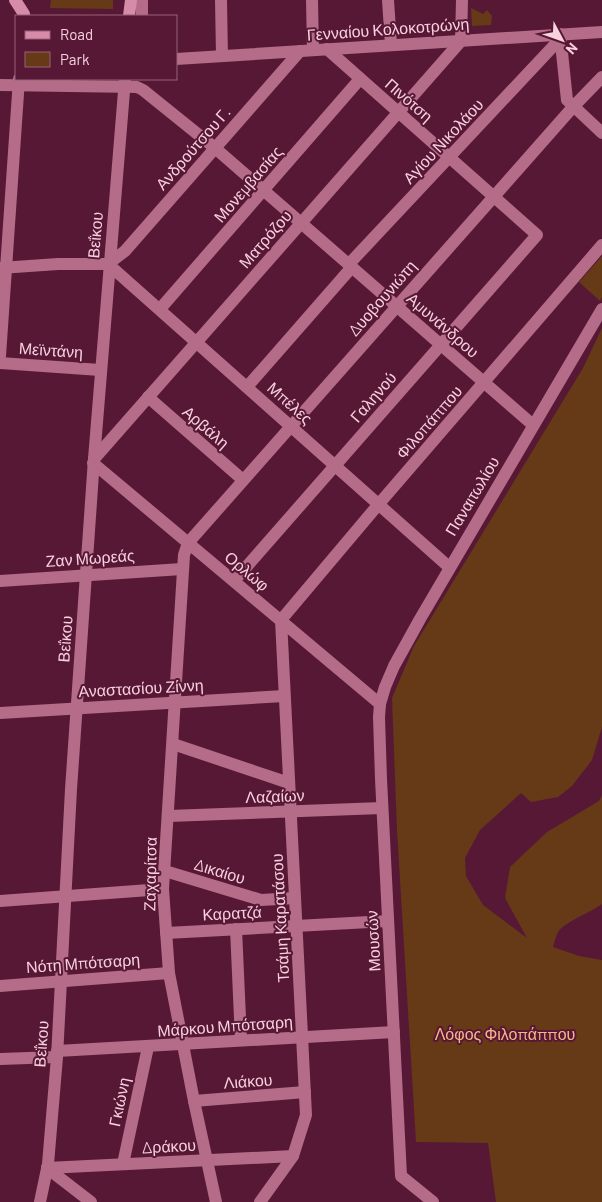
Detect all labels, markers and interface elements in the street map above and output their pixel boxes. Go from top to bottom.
street label: Γενναίου Κολοκοτρώνη [306,13,470,44]
legend [15,15,178,80]
north arrow [537,15,587,65]
text: Road [60,25,93,43]
text: N [563,40,582,58]
text: Park [60,50,90,68]
street label: Πινότση [382,74,437,125]
street label: Αγίου Νικολάου [399,94,487,187]
street label: Ανδρούτσου Γ. [151,102,234,193]
street label: Μονεμβασίας [209,141,286,226]
street label: Ματρόζου [234,206,296,272]
street label: Βεΐκου [83,211,106,259]
street label: Δυοβουνιώτη [344,256,420,339]
street label: Αμυνάνδρου [403,288,483,361]
street label: Μεϊντάνη [18,338,84,361]
street label: Γαληνού [346,368,400,426]
street label: Μπέλες [264,378,317,428]
street label: Φιλοπάππου [392,381,466,462]
street label: Αρβάλη [179,401,233,452]
street label: Παναιτωλίου [440,453,503,539]
street label: Ζαν Μωρεάς [45,545,135,570]
street label: Ορλώφ [221,547,273,595]
street label: Βεΐκου [53,615,76,663]
street label: Αναστασίου Ζίννη [78,675,204,700]
street label: Λαζαίων [245,785,305,807]
street label: Ζαχαρίτσα [139,837,160,911]
street label: Τσάμη Καρατάσου [267,853,292,983]
street label: Δικαίου [192,854,248,887]
street label: Καρατζά [202,901,262,925]
street label: Μουσών [361,910,384,972]
street label: Νότη Μπότσαρη [25,949,141,976]
street label: Μάρκου Μπότσαρη [157,1011,293,1040]
street label: Βεΐκου [29,1020,52,1068]
park label: Λόφος Φιλοπάππου [435,1024,575,1043]
street label: Λιάκου [223,1069,273,1092]
street label: Γκιώνη [104,1076,133,1128]
street label: Δράκου [142,1135,196,1156]

